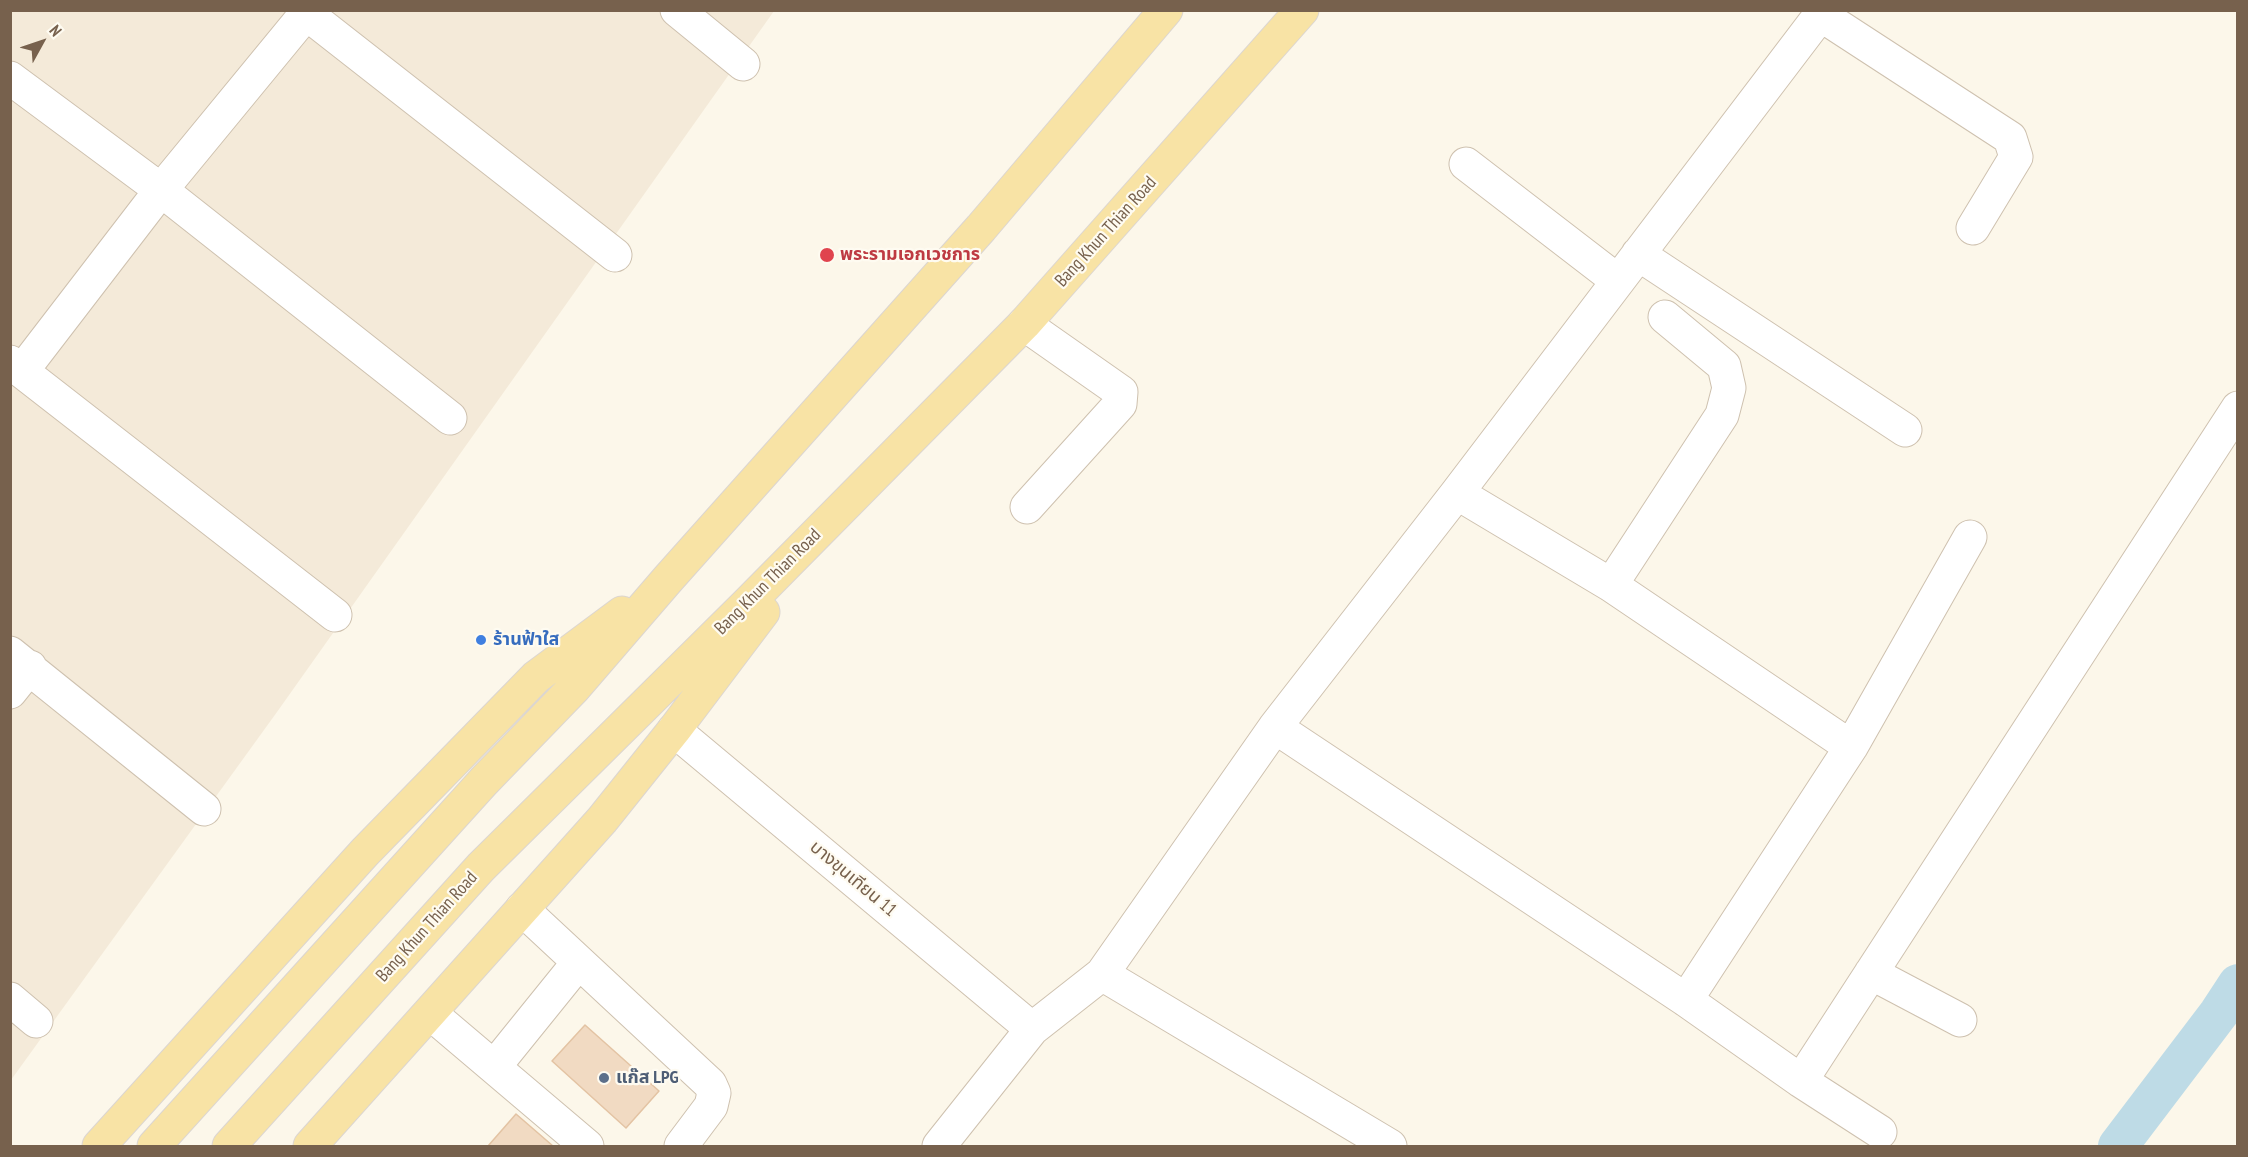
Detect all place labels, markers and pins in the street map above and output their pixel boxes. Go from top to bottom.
place label: พระรามเอกเวชการ [840,244,980,266]
marker: พระรามเอกเวชการ [818,246,836,264]
place label: ร้านฟ้าใส [493,629,559,651]
marker: ร้านฟ้าใส [474,633,488,647]
place label: แก๊ส LPG [616,1067,678,1089]
marker: แก๊ส LPG [597,1071,611,1085]

